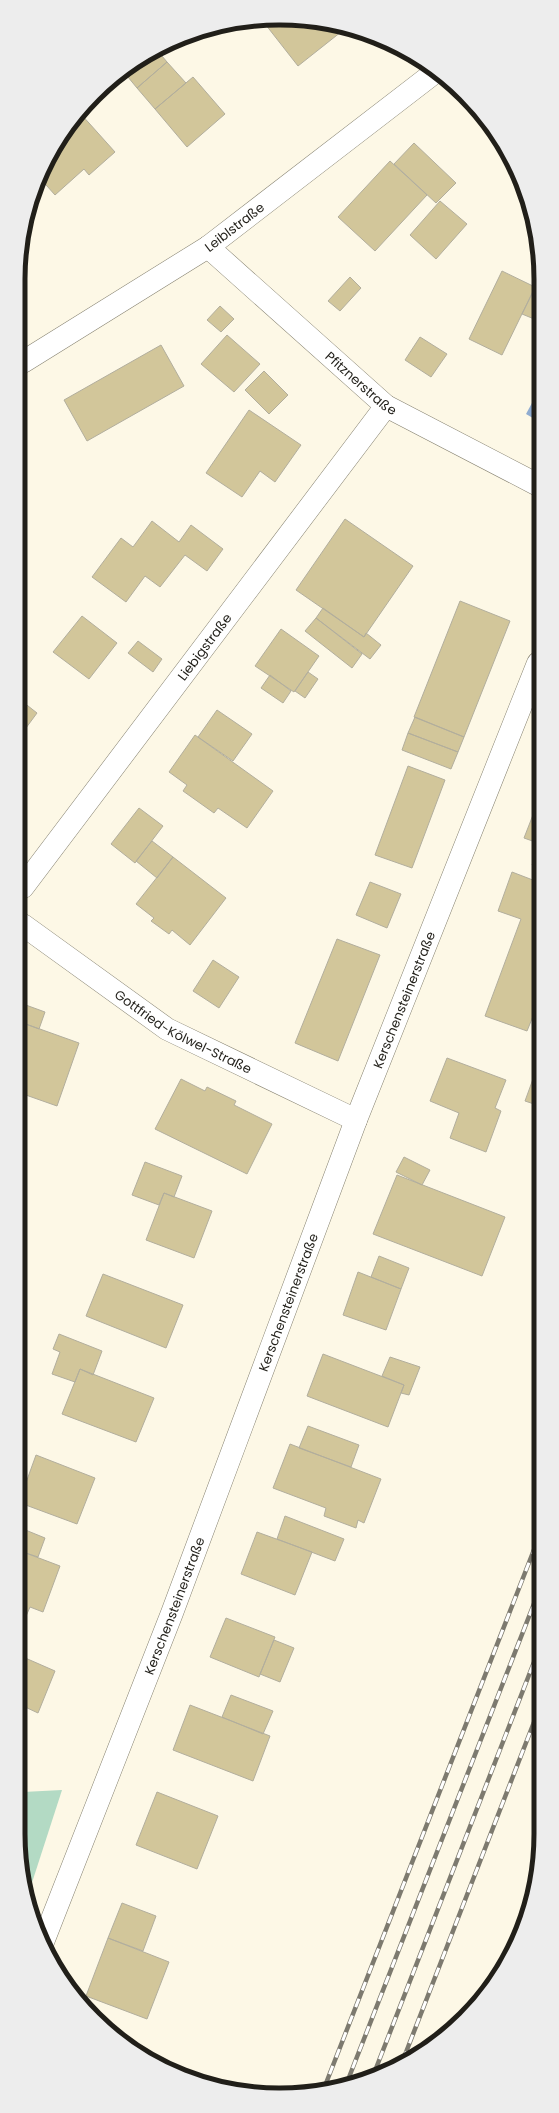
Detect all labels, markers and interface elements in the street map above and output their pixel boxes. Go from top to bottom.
street label: Leiblstraße [200,198,268,256]
street label: Pfitznerstraße [321,347,400,419]
street label: Liebigstraße [173,609,236,684]
street label: Kerschensteinerstraße [368,928,440,1071]
street label: Gottfried-Kölwel-Straße [111,985,255,1078]
street label: Kerschensteinerstraße [253,1230,322,1374]
street label: Kerschensteinerstraße [139,1534,209,1677]

